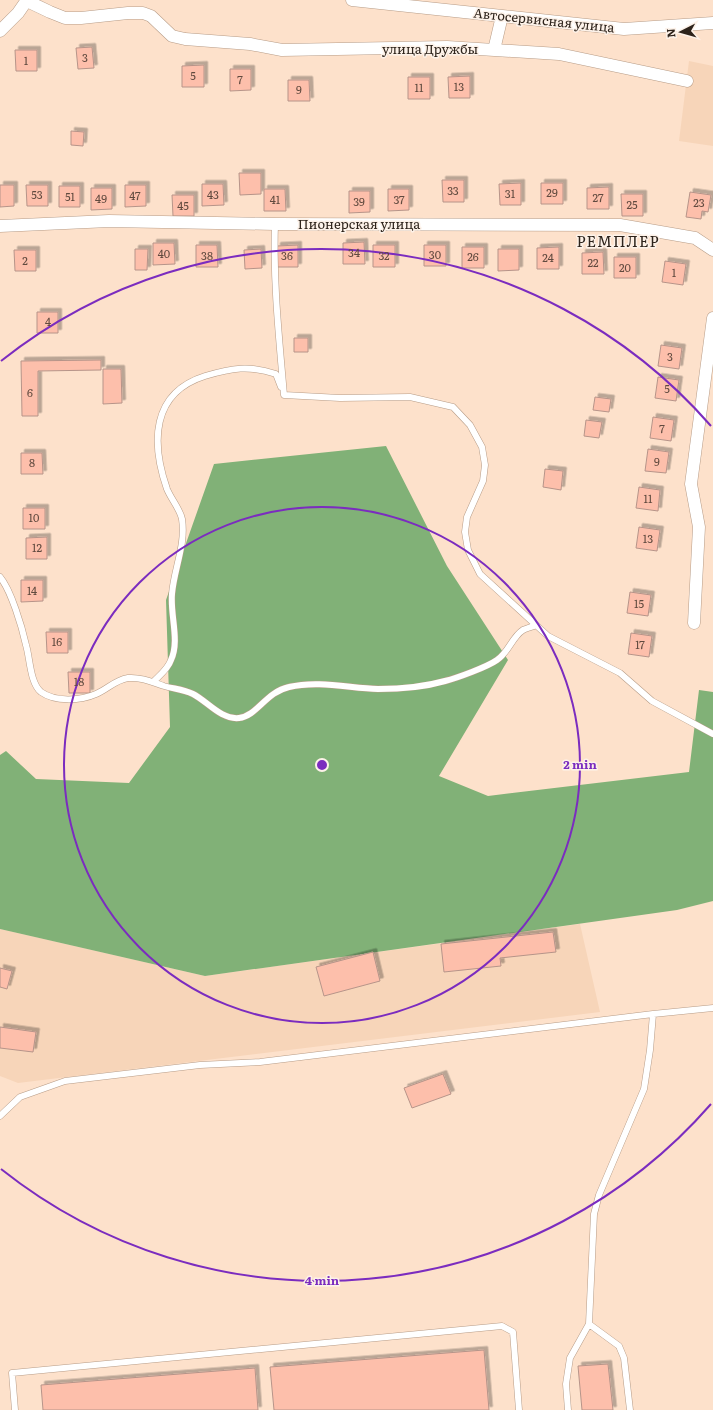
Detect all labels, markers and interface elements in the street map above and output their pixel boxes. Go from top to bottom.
street label: Автосервисная улица [473,3,616,36]
north arrow [661,12,701,52]
text: N [662,28,678,39]
street label: улица Дружбы [382,39,478,58]
house number: 3 [82,49,88,65]
house number: 1 [24,52,29,68]
house number: 5 [190,67,196,83]
house number: 7 [237,71,243,87]
house number: 13 [454,78,464,94]
house number: 11 [415,79,424,95]
house number: 9 [296,81,302,97]
house number: 33 [447,182,459,198]
house number: 29 [546,184,558,200]
house number: 31 [505,185,516,201]
house number: 53 [31,186,43,202]
house number: 43 [207,186,219,202]
house number: 47 [129,187,141,203]
house number: 51 [65,188,76,204]
house number: 27 [592,189,604,205]
house number: 49 [95,190,107,206]
house number: 41 [270,191,281,207]
house number: 37 [393,191,405,207]
house number: 39 [353,193,365,209]
house number: 23 [693,194,705,210]
house number: 25 [626,196,638,212]
house number: 45 [177,197,189,213]
street label: Пионерская улица [298,214,420,233]
district label: РЕМПЛЕР [576,229,660,252]
house number: 34 [348,244,360,260]
house number: 40 [158,245,170,261]
house number: 30 [429,246,441,262]
house number: 38 [201,247,213,263]
house number: 36 [281,247,293,263]
house number: 32 [378,247,390,263]
house number: 26 [467,248,479,264]
house number: 24 [542,249,554,265]
house number: 2 [22,252,28,268]
house number: 22 [587,254,599,270]
house number: 20 [619,259,631,275]
house number: 1 [672,264,677,280]
house number: 4 [45,313,51,329]
house number: 3 [667,348,673,364]
house number: 5 [664,380,670,396]
house number: 6 [27,384,33,400]
house number: 7 [659,420,665,436]
house number: 9 [654,453,660,469]
house number: 8 [29,454,35,470]
house number: 11 [644,490,653,506]
house number: 10 [29,509,39,525]
house number: 13 [643,530,653,546]
house number: 12 [32,539,42,555]
house number: 14 [27,582,37,598]
house number: 15 [634,595,644,611]
house number: 16 [52,633,62,649]
house number: 17 [635,636,645,652]
house number: 18 [74,673,84,689]
text: 2 min [563,755,597,773]
centre of rings [315,758,329,772]
text: 4 min [305,1271,340,1289]

